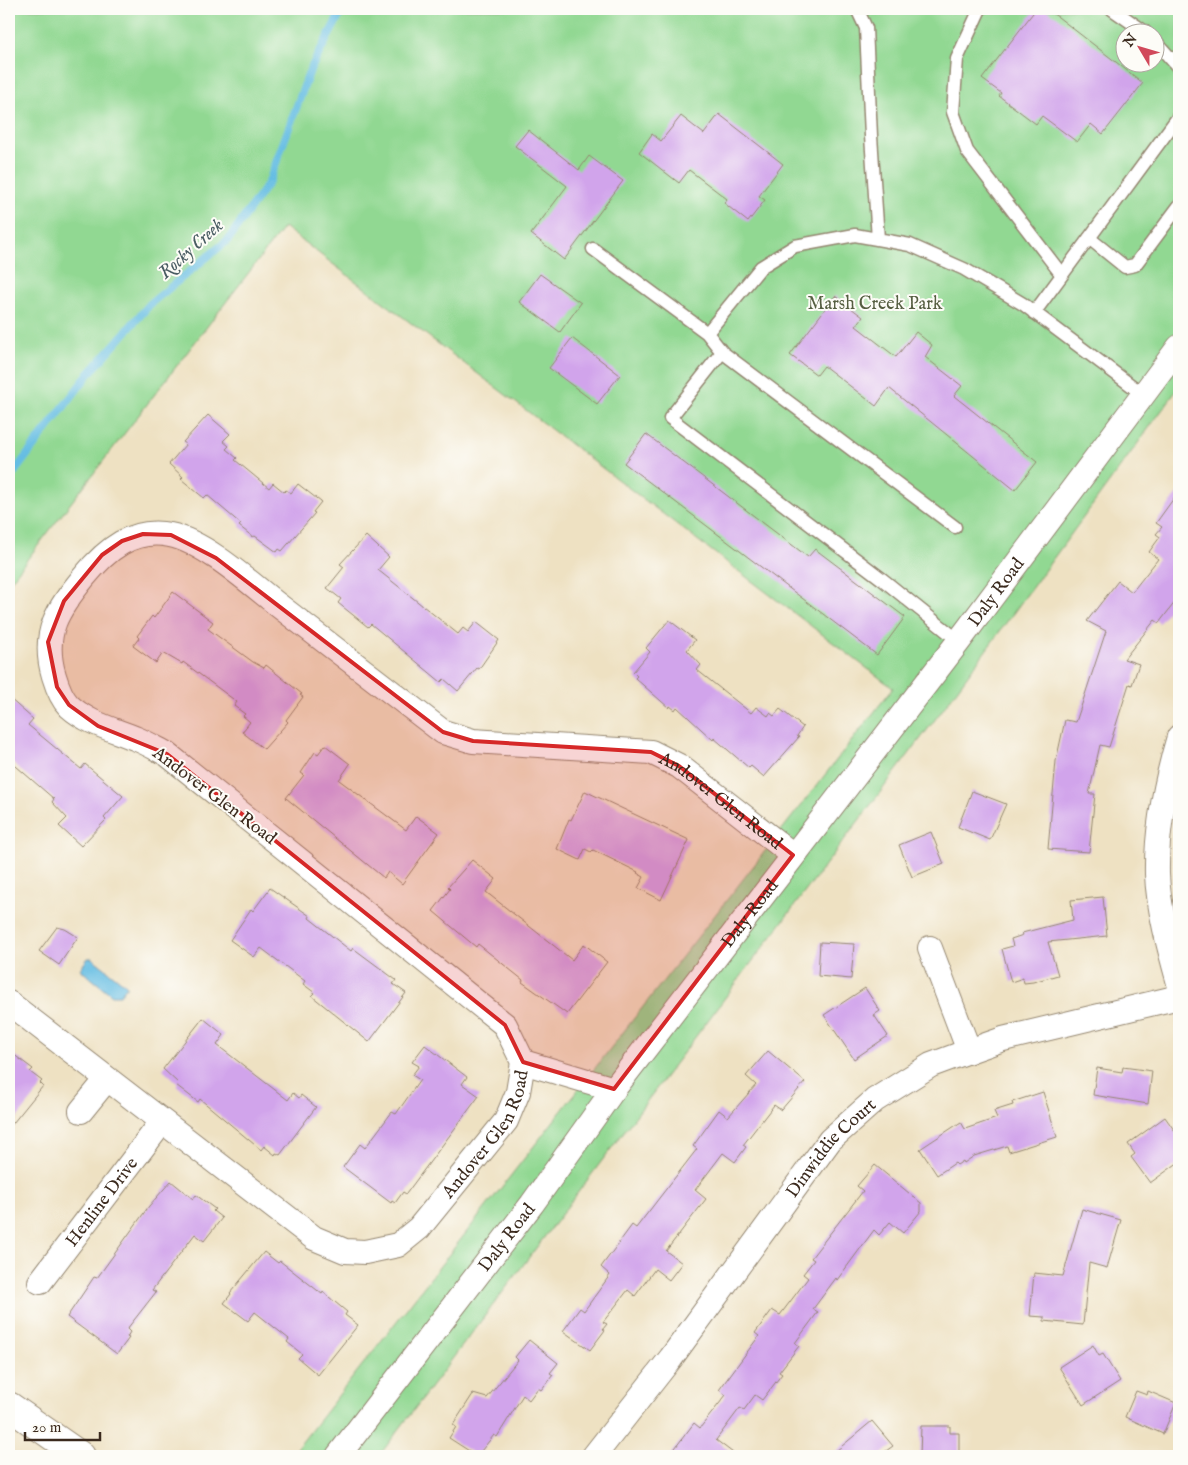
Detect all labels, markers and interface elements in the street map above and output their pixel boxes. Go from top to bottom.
north arrow [1116,22,1166,72]
text: N [1119,30,1141,52]
water label: Rocky Creek [154,214,229,285]
park label: Marsh Creek Park [808,293,943,316]
street label: Daly Road [964,553,1030,632]
street label: Andover Glen Road [147,742,281,851]
street label: Andover Glen Road [654,747,787,856]
street label: Daly Road [717,875,784,953]
street label: Andover Glen Road [437,1068,534,1204]
street label: Dinwiddie Court [782,1094,882,1203]
street label: Henline Drive [61,1153,144,1252]
street label: Daly Road [474,1199,541,1277]
scale bar [25,1410,100,1442]
text: 20 m [32,1418,62,1437]

